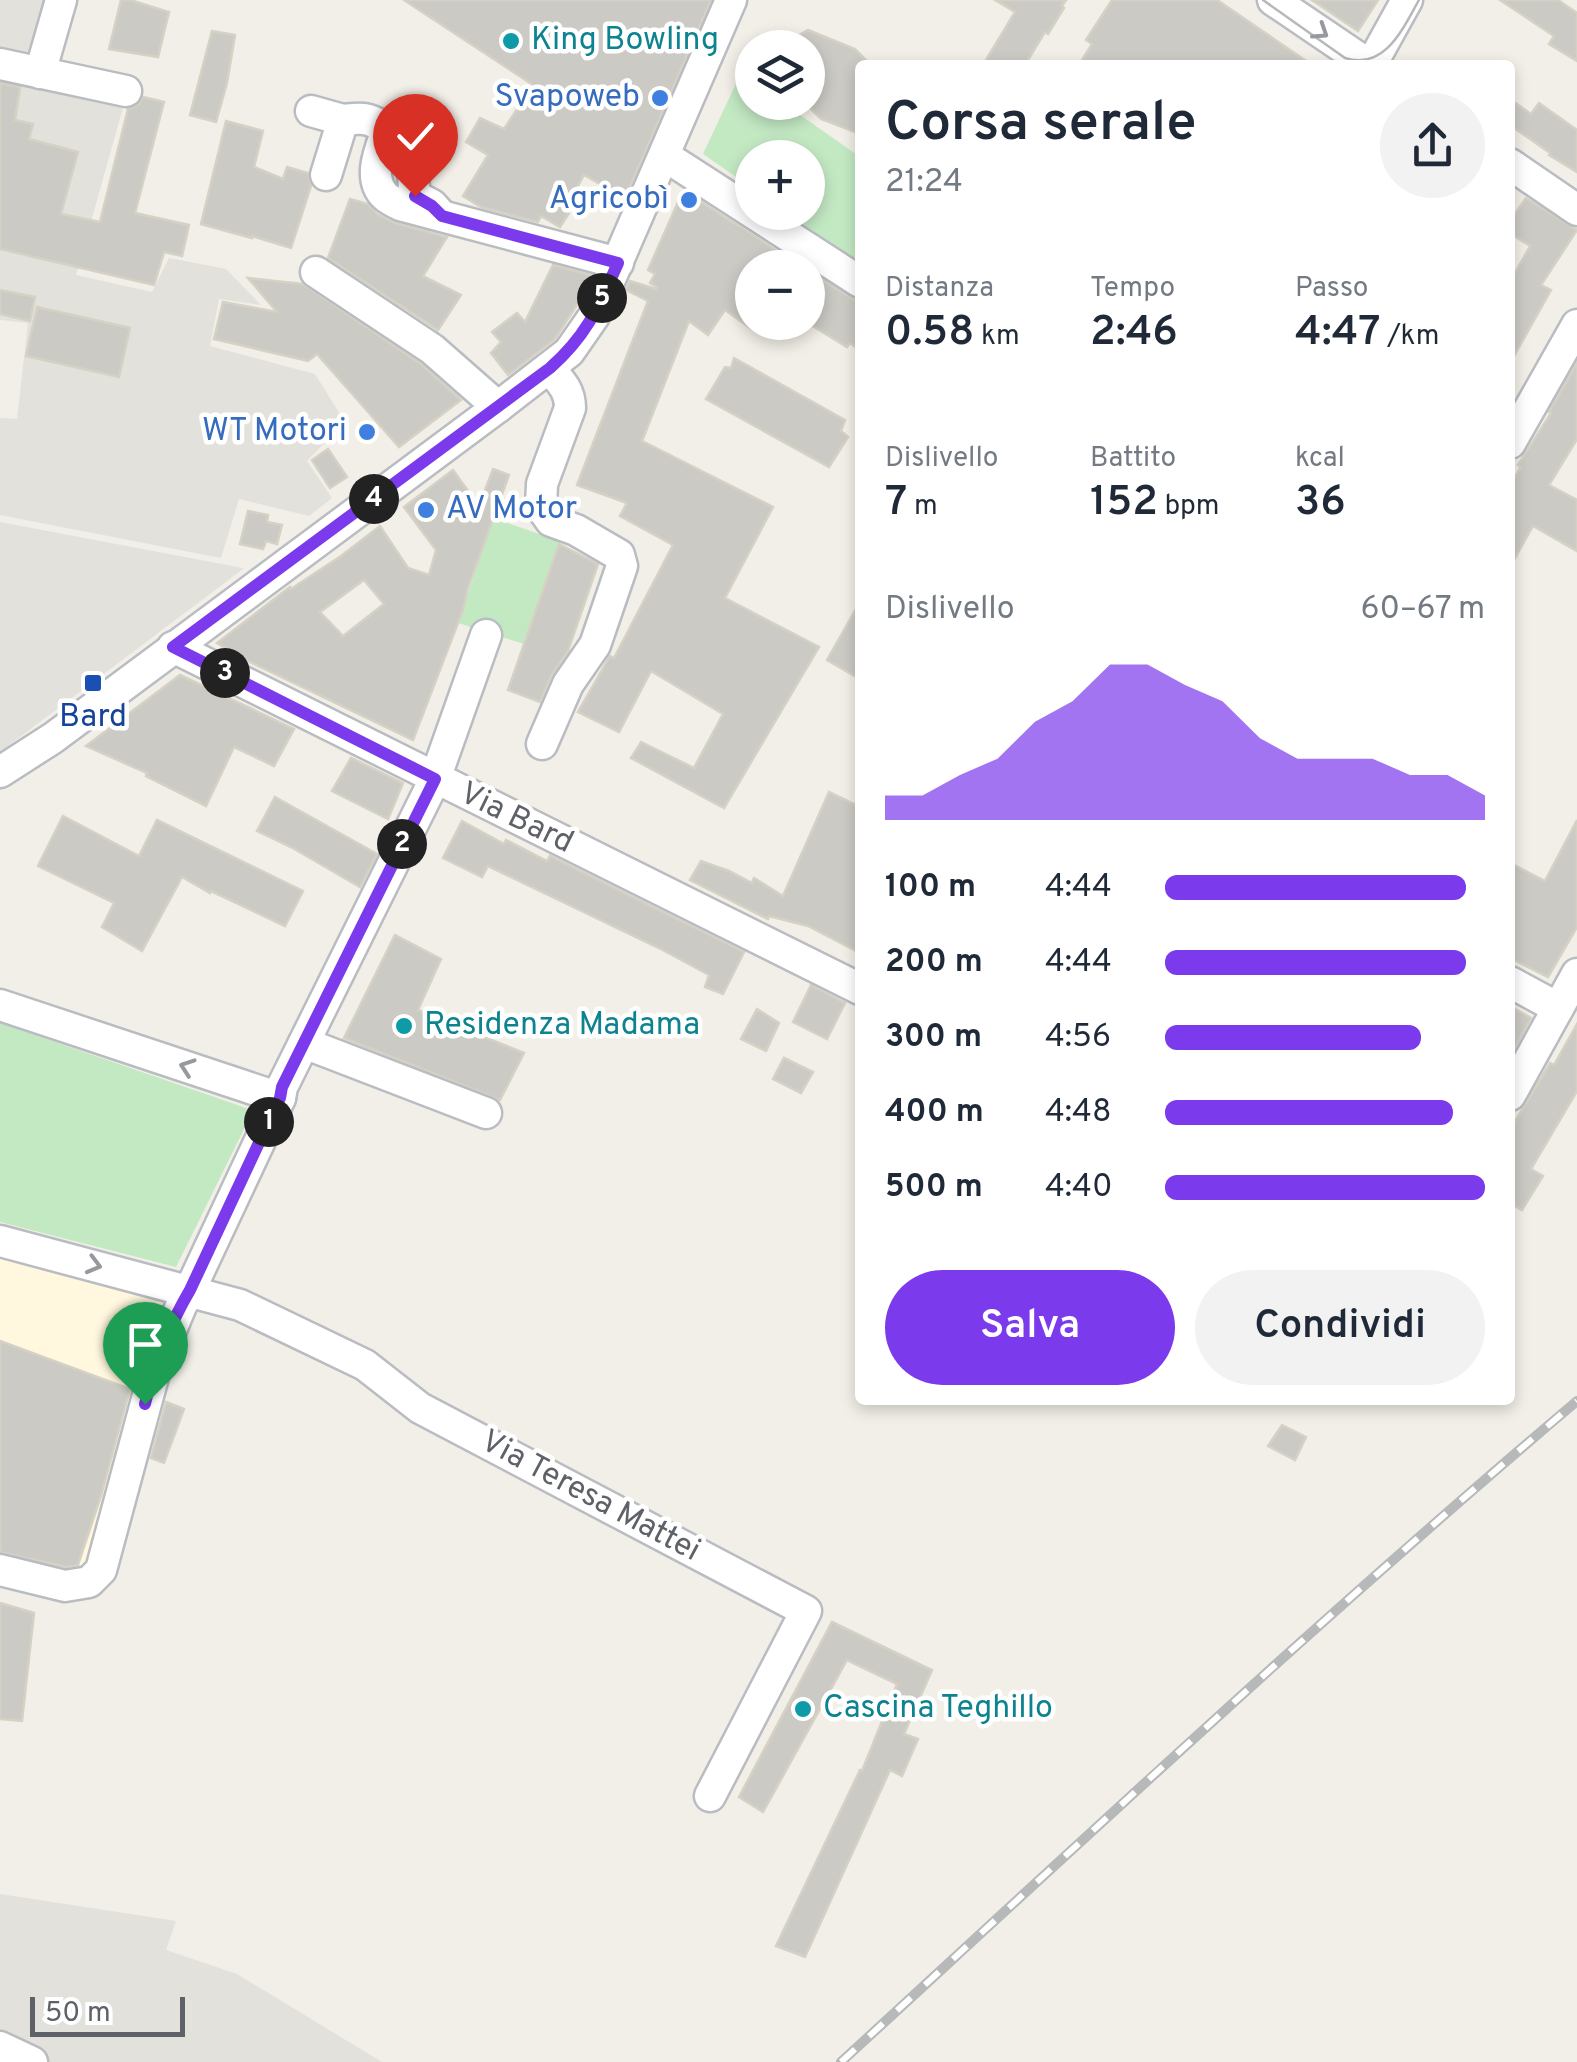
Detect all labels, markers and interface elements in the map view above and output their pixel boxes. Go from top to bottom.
one-way arrow [1311,19,1329,38]
place label: King Bowling [531,21,719,61]
marker: King Bowling [500,30,522,52]
map controls [735,30,825,340]
button: layers [735,30,825,120]
place label: Svapoweb [495,78,640,118]
marker: Svapoweb [649,87,671,109]
text: Corsa serale [885,90,1197,160]
button: share [1380,93,1485,198]
pin [373,94,458,197]
icon: check [388,109,443,164]
button: + [735,140,825,230]
text: 21:24 [885,163,963,203]
place label: Agricobì [549,180,669,220]
marker: Agricobì [678,189,700,211]
button: − [735,250,825,340]
text: Distanza [885,271,994,307]
text: Tempo [1090,271,1175,307]
text: Passo [1295,271,1368,307]
pin: 5 [577,273,627,323]
text: 5 [593,280,611,316]
text: 0.58 [885,307,974,360]
text: 2:46 [1090,307,1178,360]
text: 4:47 [1295,307,1381,360]
text: km [974,319,1020,355]
text: /km [1381,319,1439,355]
place label: WT Motori [202,412,347,452]
marker: WT Motori [356,421,378,443]
text: Dislivello [885,441,998,477]
text: Battito [1090,441,1176,477]
text: kcal [1295,441,1345,477]
pin: 4 [349,474,399,524]
text: 7 [885,477,907,530]
text: 152 [1090,477,1158,530]
text: 36 [1295,477,1346,530]
text: 4 [365,481,383,517]
text: m [907,489,938,525]
text: bpm [1158,489,1219,525]
place label: AV Motor [446,490,577,530]
marker: AV Motor [415,499,437,521]
text: Dislivello [885,590,1015,630]
text: 60–67 m [1361,590,1485,630]
pin: 3 [200,648,250,698]
text: 3 [217,655,233,691]
marker: Bard [82,672,104,694]
place label: Bard [59,698,127,738]
street label: Via Bard [453,774,579,864]
pin: 2 [377,819,427,869]
text: 2 [393,826,411,862]
text: 100 m [885,868,976,908]
text: 4:44 [1045,868,1112,908]
text: 200 m [885,943,983,983]
text: 4:44 [1045,943,1112,983]
place label: Residenza Madama [424,1006,700,1046]
marker: Residenza Madama [393,1015,415,1037]
text: 300 m [885,1018,982,1058]
text: 4:56 [1045,1018,1111,1058]
one-way arrow [180,1059,197,1079]
text: 400 m [885,1093,984,1133]
text: 4:48 [1045,1093,1112,1133]
pin: 1 [244,1097,294,1147]
text: 1 [263,1104,275,1140]
text: 500 m [885,1168,983,1208]
text: 4:40 [1045,1168,1113,1208]
one-way arrow [85,1254,102,1275]
button: Salva [885,1270,1175,1385]
button: Condividi [1195,1270,1485,1385]
pin [103,1302,188,1405]
icon: arrive [118,1317,173,1372]
street label: Via Teresa Mattei [473,1422,707,1572]
place label: Cascina Teghillo [823,1689,1053,1729]
marker: Cascina Teghillo [792,1698,814,1720]
scale bar [30,1992,185,2036]
text: 50 m [45,1996,111,2032]

